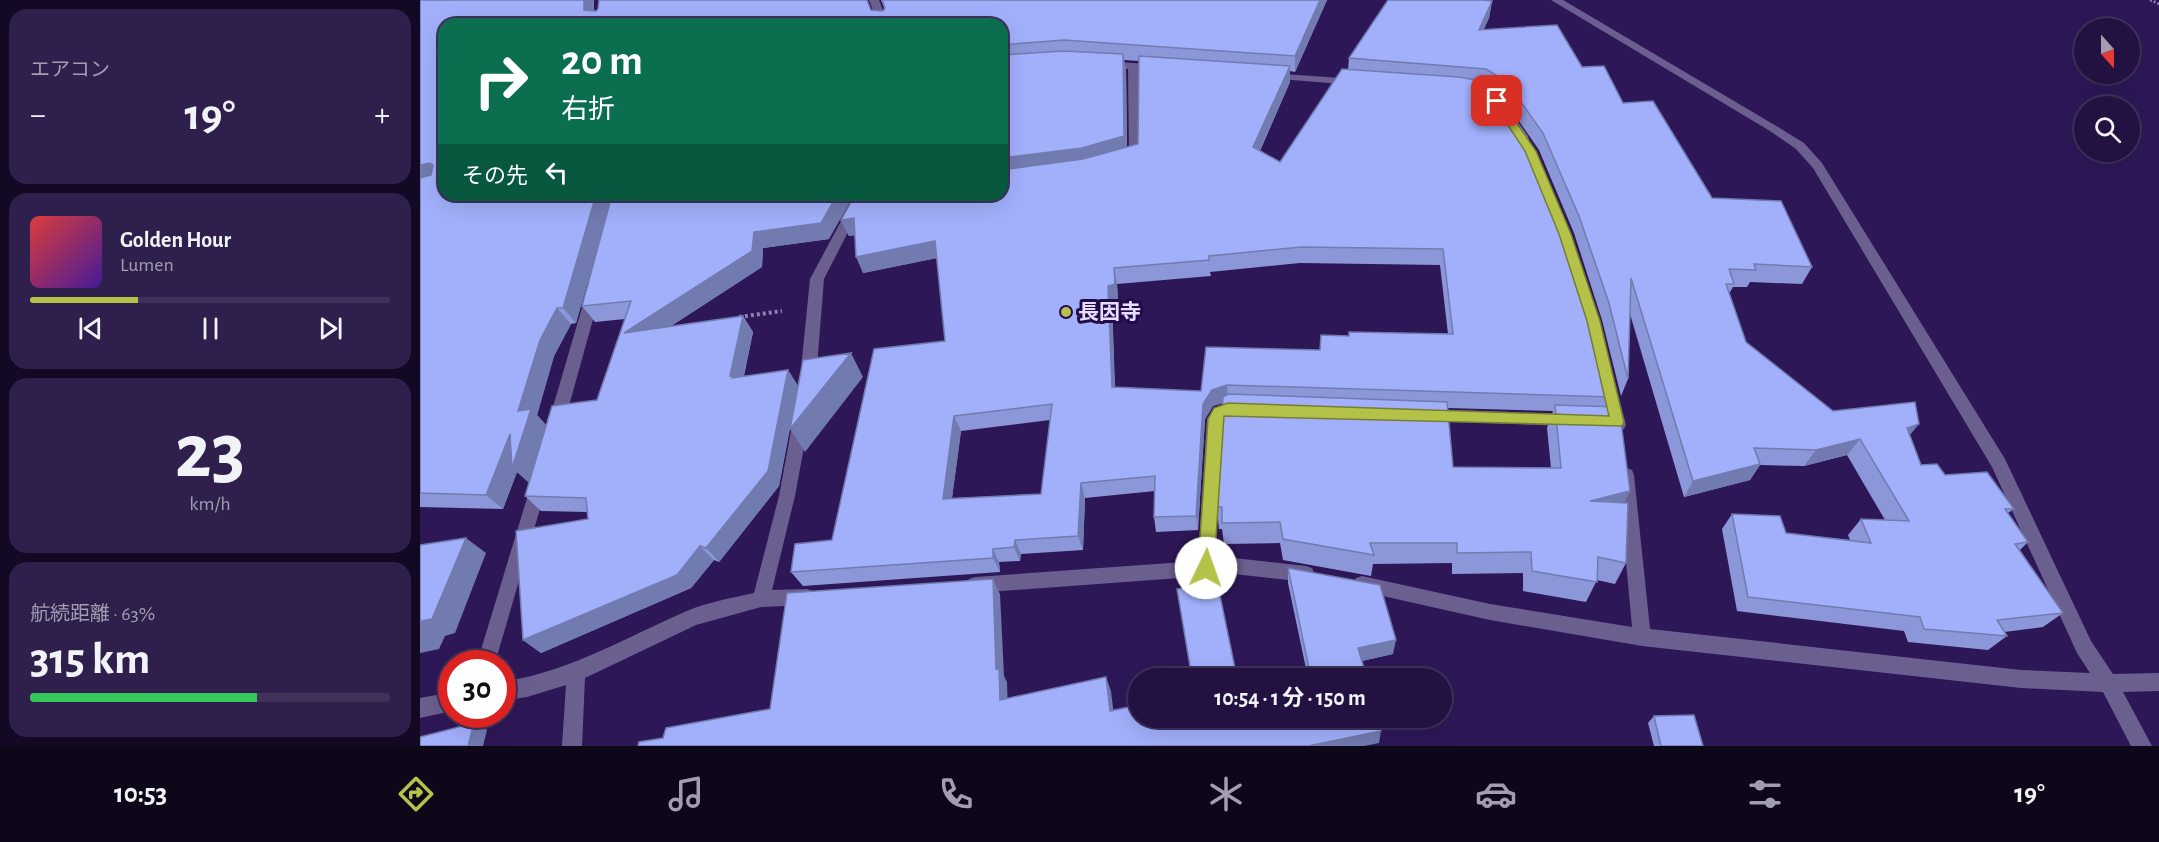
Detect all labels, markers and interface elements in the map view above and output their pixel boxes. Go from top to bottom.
north arrow [2074,18,2140,84]
map controls [2074,18,2140,162]
text: 20 m [561,40,643,82]
icon: right [462,42,540,120]
text: エアコン [30,60,110,80]
pin [1471,75,1522,126]
icon: arrive [1480,84,1513,117]
text: 19° [184,93,236,138]
text: 右折 [561,96,615,123]
button: search [2074,96,2140,162]
text: − [30,99,46,132]
text: + [374,99,390,132]
icon: left [540,156,573,189]
text: その先 [462,165,528,187]
text: Golden Hour [120,229,231,251]
text: Lumen [120,255,174,275]
place label: 長因寺 [1078,301,1141,323]
marker: 長因寺 [1059,305,1073,319]
icon: previous [74,312,107,345]
icon: pause [194,312,227,345]
icon: next [314,312,347,345]
text: 23 [175,414,245,492]
text: km/h [189,494,231,514]
position arrow [1174,536,1238,600]
text: 航続距離 · 63% [30,604,155,624]
text: 315 km [30,637,150,682]
speed limit sign: 30 [438,650,516,728]
text: 10:54 · 1 分 · 150 m [1214,687,1366,709]
icon: directions [395,773,437,815]
icon: music [665,773,707,815]
icon: phone [935,773,977,815]
icon: climate [1205,773,1247,815]
icon: car [1475,773,1517,815]
icon: filters [1744,773,1786,815]
text: 10:53 [114,780,167,807]
text: 19° [2014,780,2045,807]

